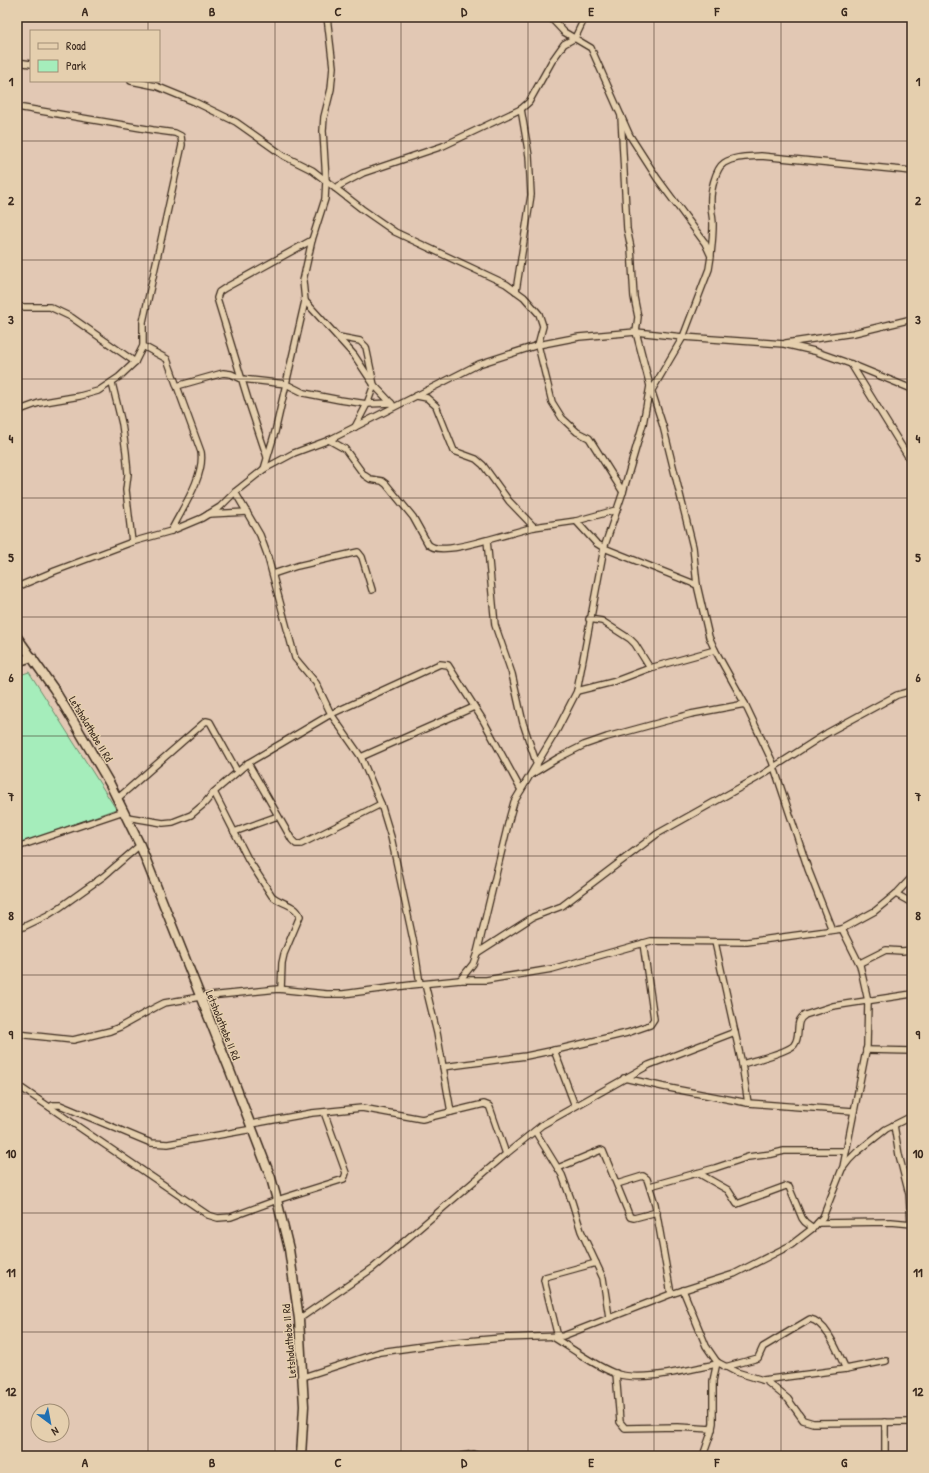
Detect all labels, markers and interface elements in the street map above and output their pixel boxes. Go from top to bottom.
text: A [82,2,89,20]
text: B [209,2,216,20]
text: C [334,2,342,20]
text: D [461,2,468,20]
text: E [588,2,594,20]
text: F [714,2,721,20]
text: G [841,2,848,20]
legend [30,30,160,82]
text: Road [66,37,86,54]
text: Park [66,57,86,74]
text: 1 [9,72,14,90]
text: 1 [916,72,921,90]
text: 2 [8,191,15,209]
text: 2 [915,191,922,209]
text: 3 [8,310,14,328]
text: 3 [915,310,921,328]
text: 4 [9,429,14,447]
text: 4 [916,429,921,447]
text: 5 [8,548,14,566]
text: 5 [915,548,921,566]
text: 6 [8,668,14,686]
text: 6 [915,668,921,686]
street label: Letsholathebe II Rd [66,694,116,765]
text: 7 [7,787,15,805]
text: 7 [914,787,922,805]
text: 8 [8,906,14,924]
text: 8 [915,906,921,924]
street label: Letsholathebe II Rd [203,988,244,1063]
text: 9 [9,1025,14,1043]
text: 9 [916,1025,921,1043]
text: 10 [6,1144,16,1162]
text: 10 [913,1144,923,1162]
text: 11 [6,1263,16,1281]
text: 11 [913,1263,923,1281]
street label: Letsholathebe II Rd [279,1303,299,1378]
text: 12 [6,1382,17,1400]
text: 12 [913,1382,924,1400]
north arrow [30,1403,70,1443]
text: N [49,1424,61,1439]
text: A [82,1453,89,1471]
text: B [209,1453,216,1471]
text: C [334,1453,342,1471]
text: D [461,1453,468,1471]
text: E [588,1453,594,1471]
text: F [714,1453,721,1471]
text: G [841,1453,848,1471]

